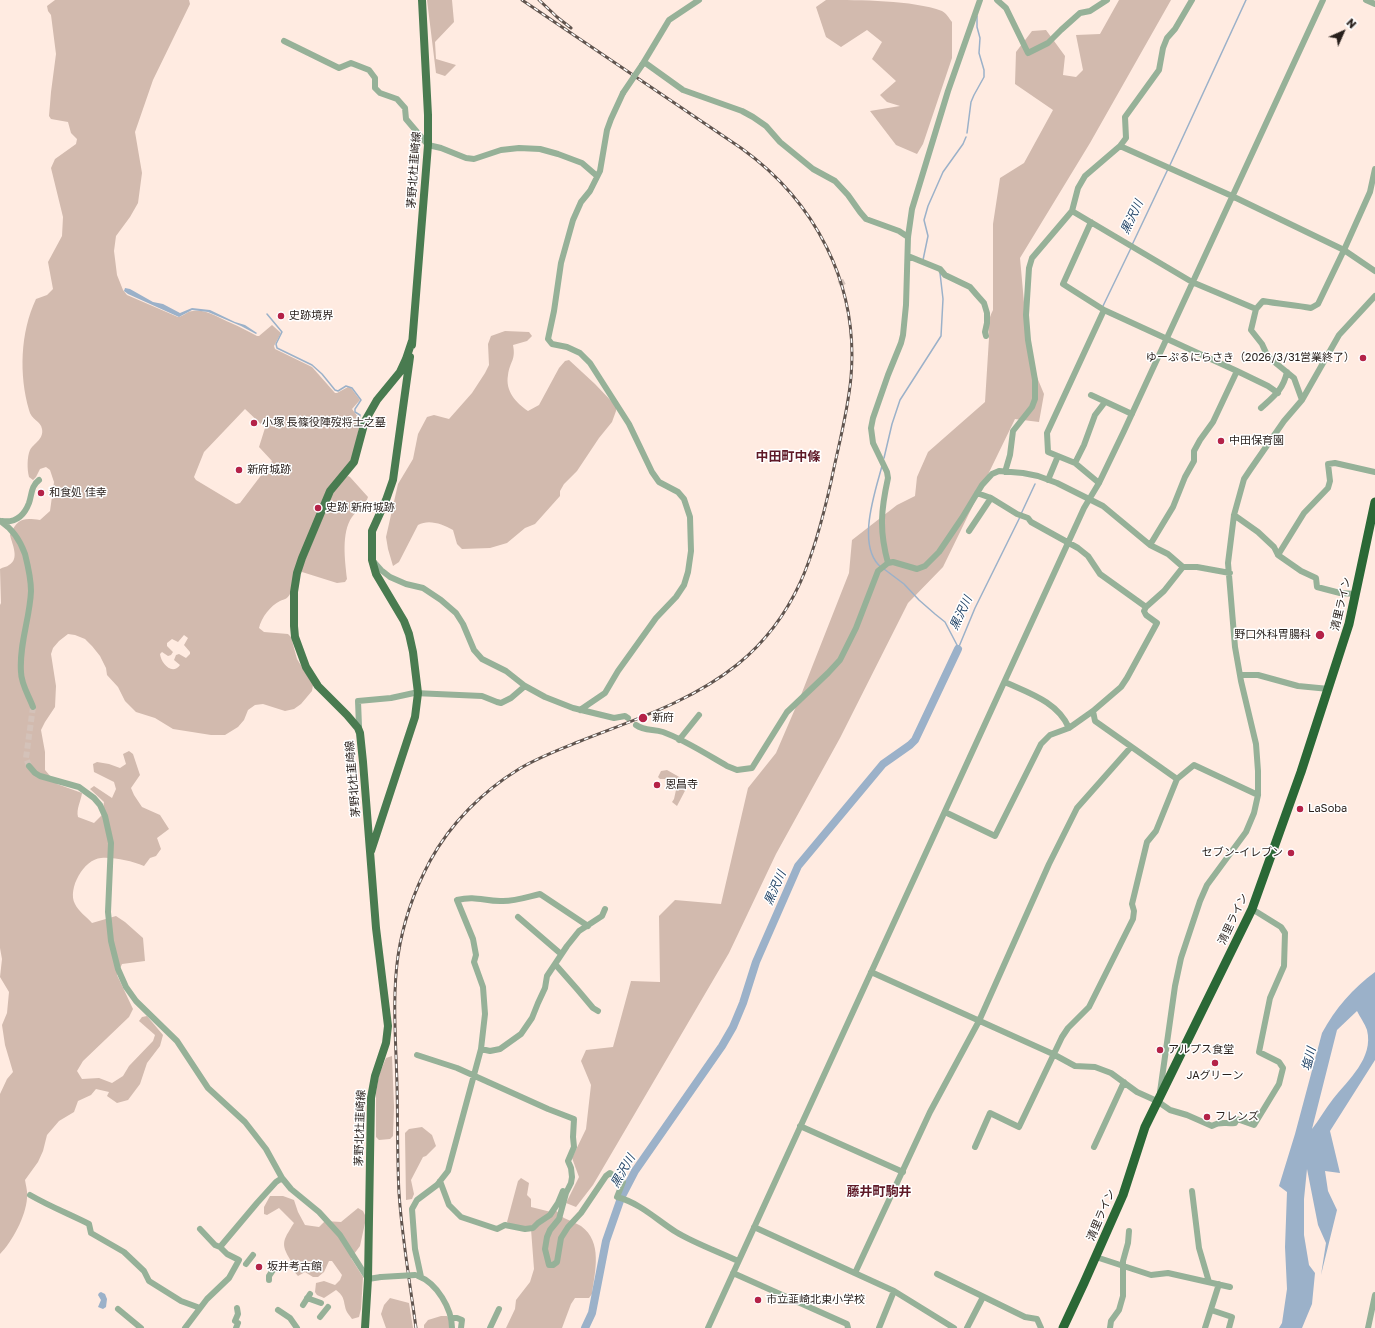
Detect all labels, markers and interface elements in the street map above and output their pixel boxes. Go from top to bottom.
north arrow [1323,12,1363,52]
text: N [1344,16,1359,31]
street label: 茅野北杜韮崎線 [405,131,423,209]
water label: 黒沢川 [1118,198,1146,236]
place label: 史跡境界 [289,309,333,323]
marker: 史跡境界 [276,311,286,321]
place label: ゆーぷるにらさき（2026/3/31営業終了） [1146,351,1355,365]
marker: ゆーぷるにらさき（2026/3/31営業終了） [1358,353,1368,363]
place label: 小塚 長篠役陣歿将士之墓 [262,416,386,430]
marker: 小塚 長篠役陣歿将士之墓 [249,418,259,428]
place label: 中田保育園 [1229,434,1284,448]
marker: 中田保育園 [1216,436,1226,446]
district label: 中田町中條 [756,449,820,465]
place label: 新府城跡 [247,463,291,477]
marker: 新府城跡 [234,465,244,475]
place label: 和食処 佳幸 [49,486,107,500]
marker: 和食処 佳幸 [36,488,46,498]
place label: 史跡 新府城跡 [326,501,395,515]
marker: 史跡 新府城跡 [313,503,323,513]
street label: 清里ライン [1328,576,1354,632]
water label: 黒沢川 [947,594,975,632]
place label: 野口外科胃腸科 [1234,628,1311,642]
marker: 野口外科胃腸科 [1314,629,1326,641]
place label: 新府 [652,711,674,725]
marker: 新府 [637,712,649,724]
street label: 茅野北杜韮崎線 [343,740,363,818]
place label: 恩昌寺 [665,778,698,792]
marker: 恩昌寺 [652,780,662,790]
place label: LaSoba [1308,802,1347,816]
marker: LaSoba [1295,804,1305,814]
place label: セブン-イレブン [1202,846,1283,860]
marker: セブン-イレブン [1286,848,1296,858]
water label: 黒沢川 [761,869,789,907]
street label: 清里ライン [1215,891,1251,947]
place label: アルプス食堂 [1168,1043,1234,1057]
marker: アルプス食堂 [1155,1045,1165,1055]
water label: 塩川 [1299,1046,1319,1072]
marker: JAグリーン [1210,1058,1220,1068]
place label: JAグリーン [1186,1069,1244,1083]
street label: 茅野北杜韮崎線 [352,1089,368,1167]
place label: フレンズ [1215,1110,1259,1124]
marker: フレンズ [1202,1112,1212,1122]
water label: 黒沢川 [608,1152,638,1190]
district label: 藤井町駒井 [847,1184,911,1200]
street label: 清里ライン [1084,1187,1118,1243]
place label: 坂井考古館 [267,1260,322,1274]
marker: 坂井考古館 [254,1262,264,1272]
place label: 市立韮崎北東小学校 [766,1293,865,1307]
marker: 市立韮崎北東小学校 [753,1295,763,1305]

